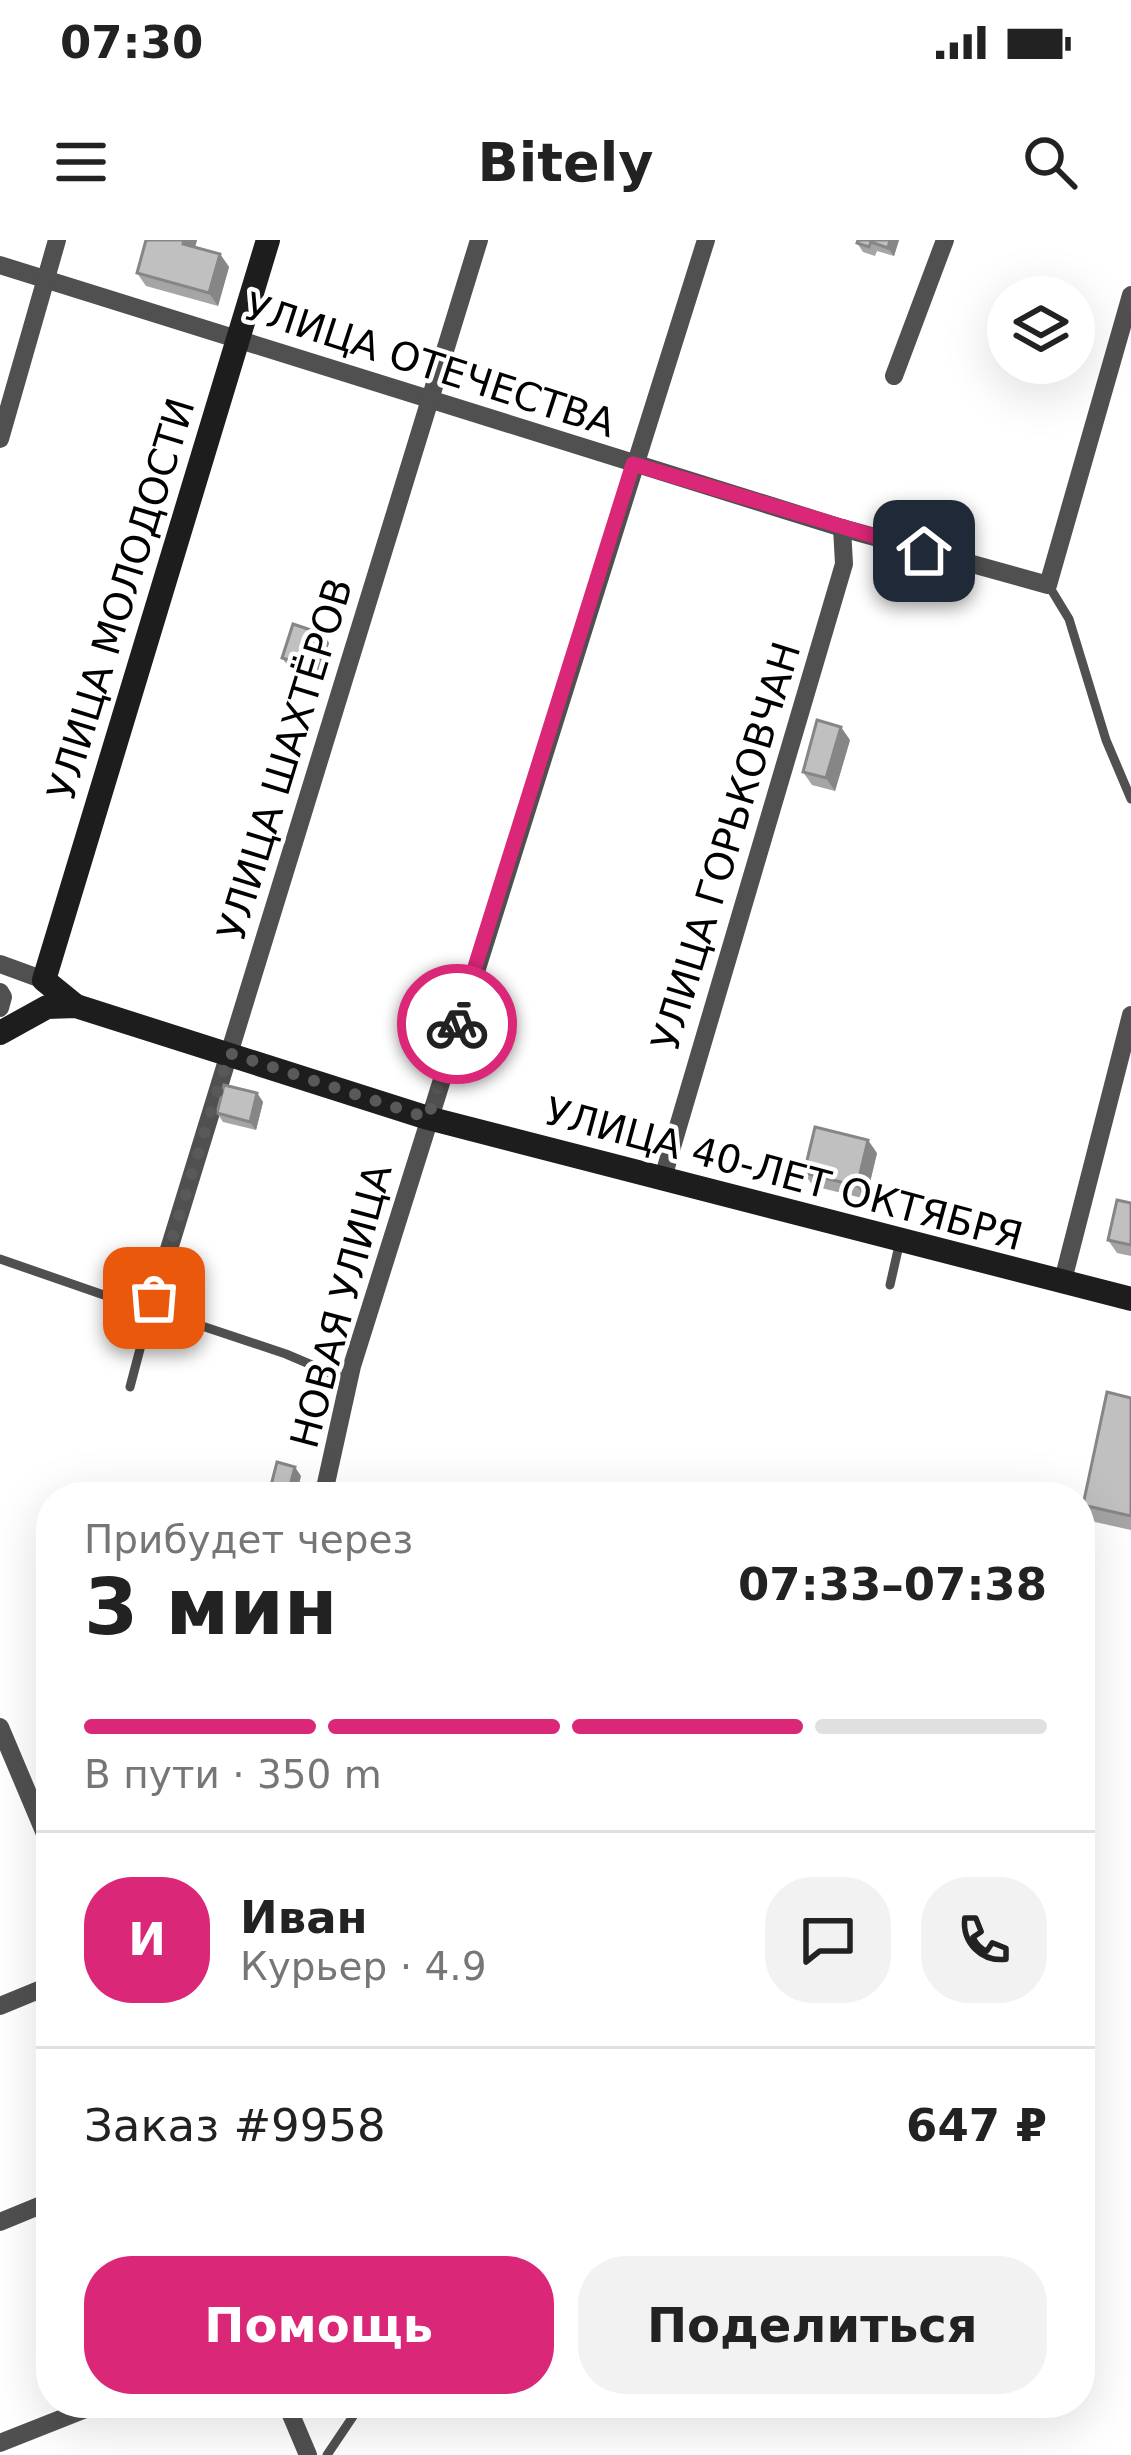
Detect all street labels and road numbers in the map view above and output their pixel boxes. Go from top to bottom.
street label: УЛИЦА ОТЕЧЕСТВА [239,284,621,446]
street label: УЛИЦА МОЛОДОСТИ [38,393,204,805]
street label: УЛИЦА ШАХТЁРОВ [208,573,362,945]
street label: УЛИЦА ГОРЬКОВЧАН [642,637,810,1055]
street label: УЛИЦА 40-ЛЕТ ОКТЯБРЯ [540,1089,1028,1259]
street label: НОВАЯ УЛИЦА [281,1159,401,1453]

